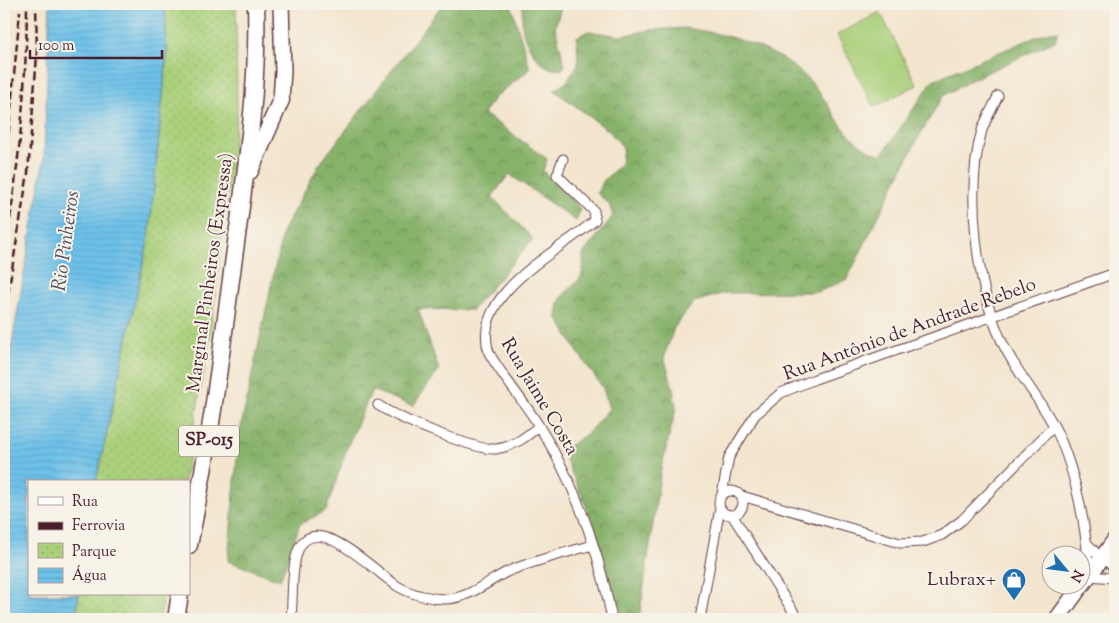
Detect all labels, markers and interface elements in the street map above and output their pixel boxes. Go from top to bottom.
scale bar [30,28,162,60]
text: 100 m [38,36,75,57]
street label: Marginal Pinheiros (Expressa) [181,151,241,395]
water label: Rio Pinheiros [46,189,88,293]
street label: Rua Antônio de Andrade Rebelo [780,272,1040,388]
street label: Rua Jaime Costa [493,333,585,461]
road number: SP-015 [179,426,239,456]
legend [28,480,190,596]
text: Rua [72,492,98,513]
text: Ferrovia [72,516,125,537]
text: Parque [72,542,116,563]
north arrow [1042,546,1092,596]
text: Água [72,565,107,587]
text: N [1064,566,1087,585]
place label: Lubrax+ [927,567,996,594]
shop icon: Lubrax+ [1001,567,1027,601]

